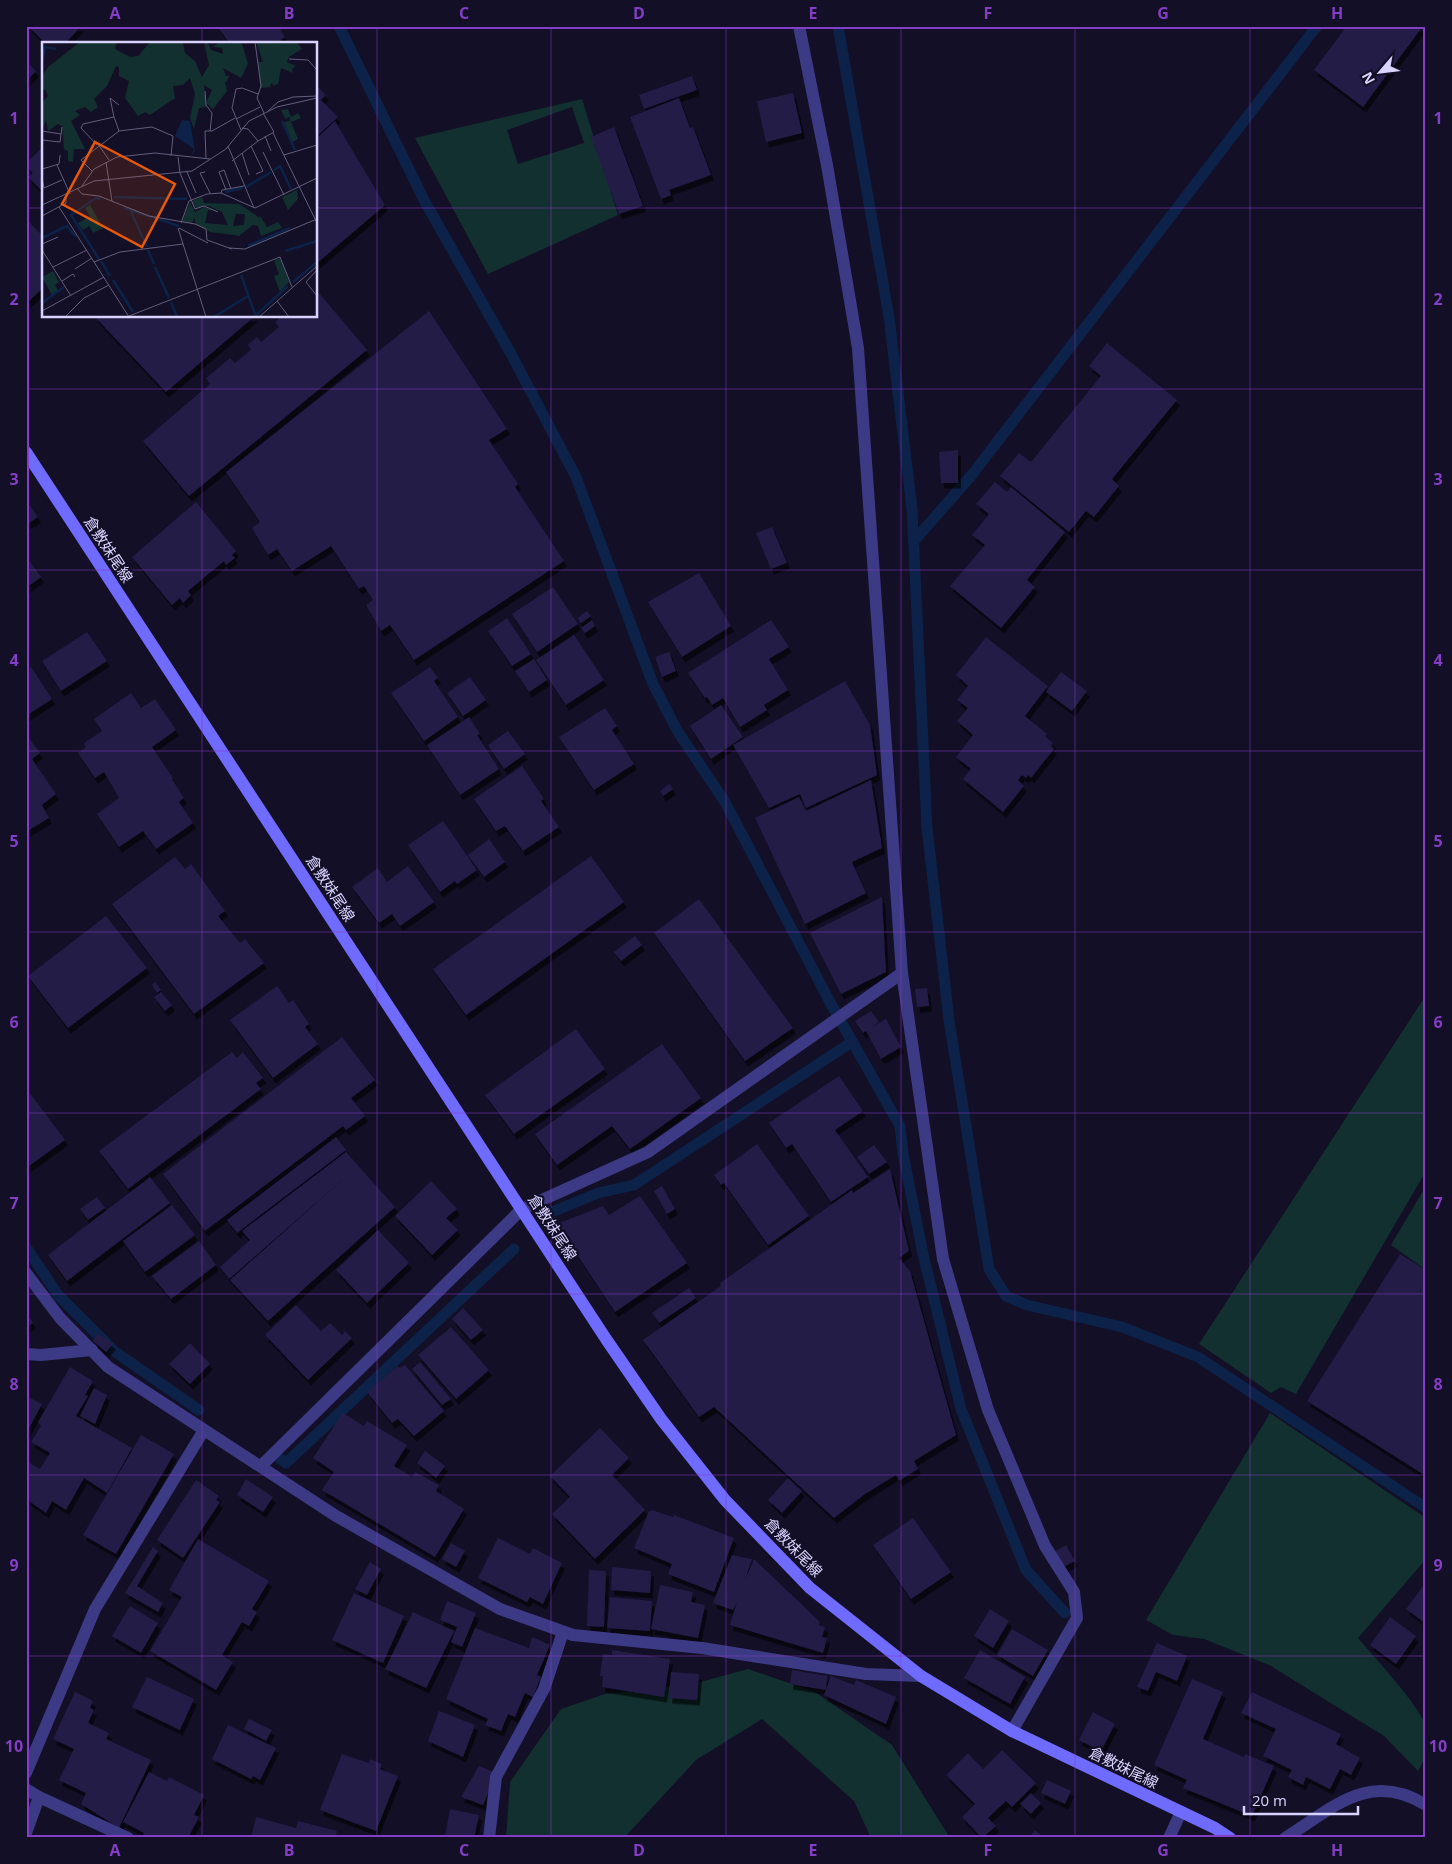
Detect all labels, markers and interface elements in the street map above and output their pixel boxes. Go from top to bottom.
text: A [109,2,121,24]
text: B [284,2,294,24]
text: C [459,2,469,24]
text: D [633,2,645,24]
text: E [809,2,818,24]
text: F [984,2,992,24]
text: G [1157,2,1169,24]
text: H [1331,2,1343,24]
inset map [42,42,318,318]
north arrow [1354,48,1404,98]
text: N [1357,69,1379,88]
text: 1 [9,107,19,129]
text: 1 [1433,107,1443,129]
text: 2 [9,288,19,310]
text: 2 [1433,288,1443,310]
text: 3 [9,468,19,490]
text: 3 [1433,468,1443,490]
street label: 倉敷妹尾線 [80,512,138,586]
text: 4 [9,649,19,671]
text: 4 [1433,649,1443,671]
text: 5 [9,830,19,852]
text: 5 [1433,830,1443,852]
street label: 倉敷妹尾線 [302,851,360,925]
text: 6 [9,1011,19,1033]
text: 6 [1433,1011,1443,1033]
street label: 倉敷妹尾線 [524,1190,582,1264]
text: 7 [9,1192,19,1214]
text: 7 [1433,1192,1443,1214]
text: 8 [9,1373,19,1395]
text: 8 [1433,1373,1443,1395]
street label: 倉敷妹尾線 [761,1513,827,1581]
text: 9 [9,1554,19,1576]
text: 9 [1433,1554,1443,1576]
text: 10 [5,1735,23,1757]
text: 10 [1429,1735,1447,1757]
street label: 倉敷妹尾線 [1086,1742,1162,1792]
scale bar [1244,1784,1358,1816]
text: 20 m [1252,1790,1287,1810]
text: A [109,1839,121,1861]
text: B [284,1839,294,1861]
text: C [459,1839,469,1861]
text: D [633,1839,645,1861]
text: E [809,1839,818,1861]
text: F [984,1839,992,1861]
text: G [1157,1839,1169,1861]
text: H [1331,1839,1343,1861]

